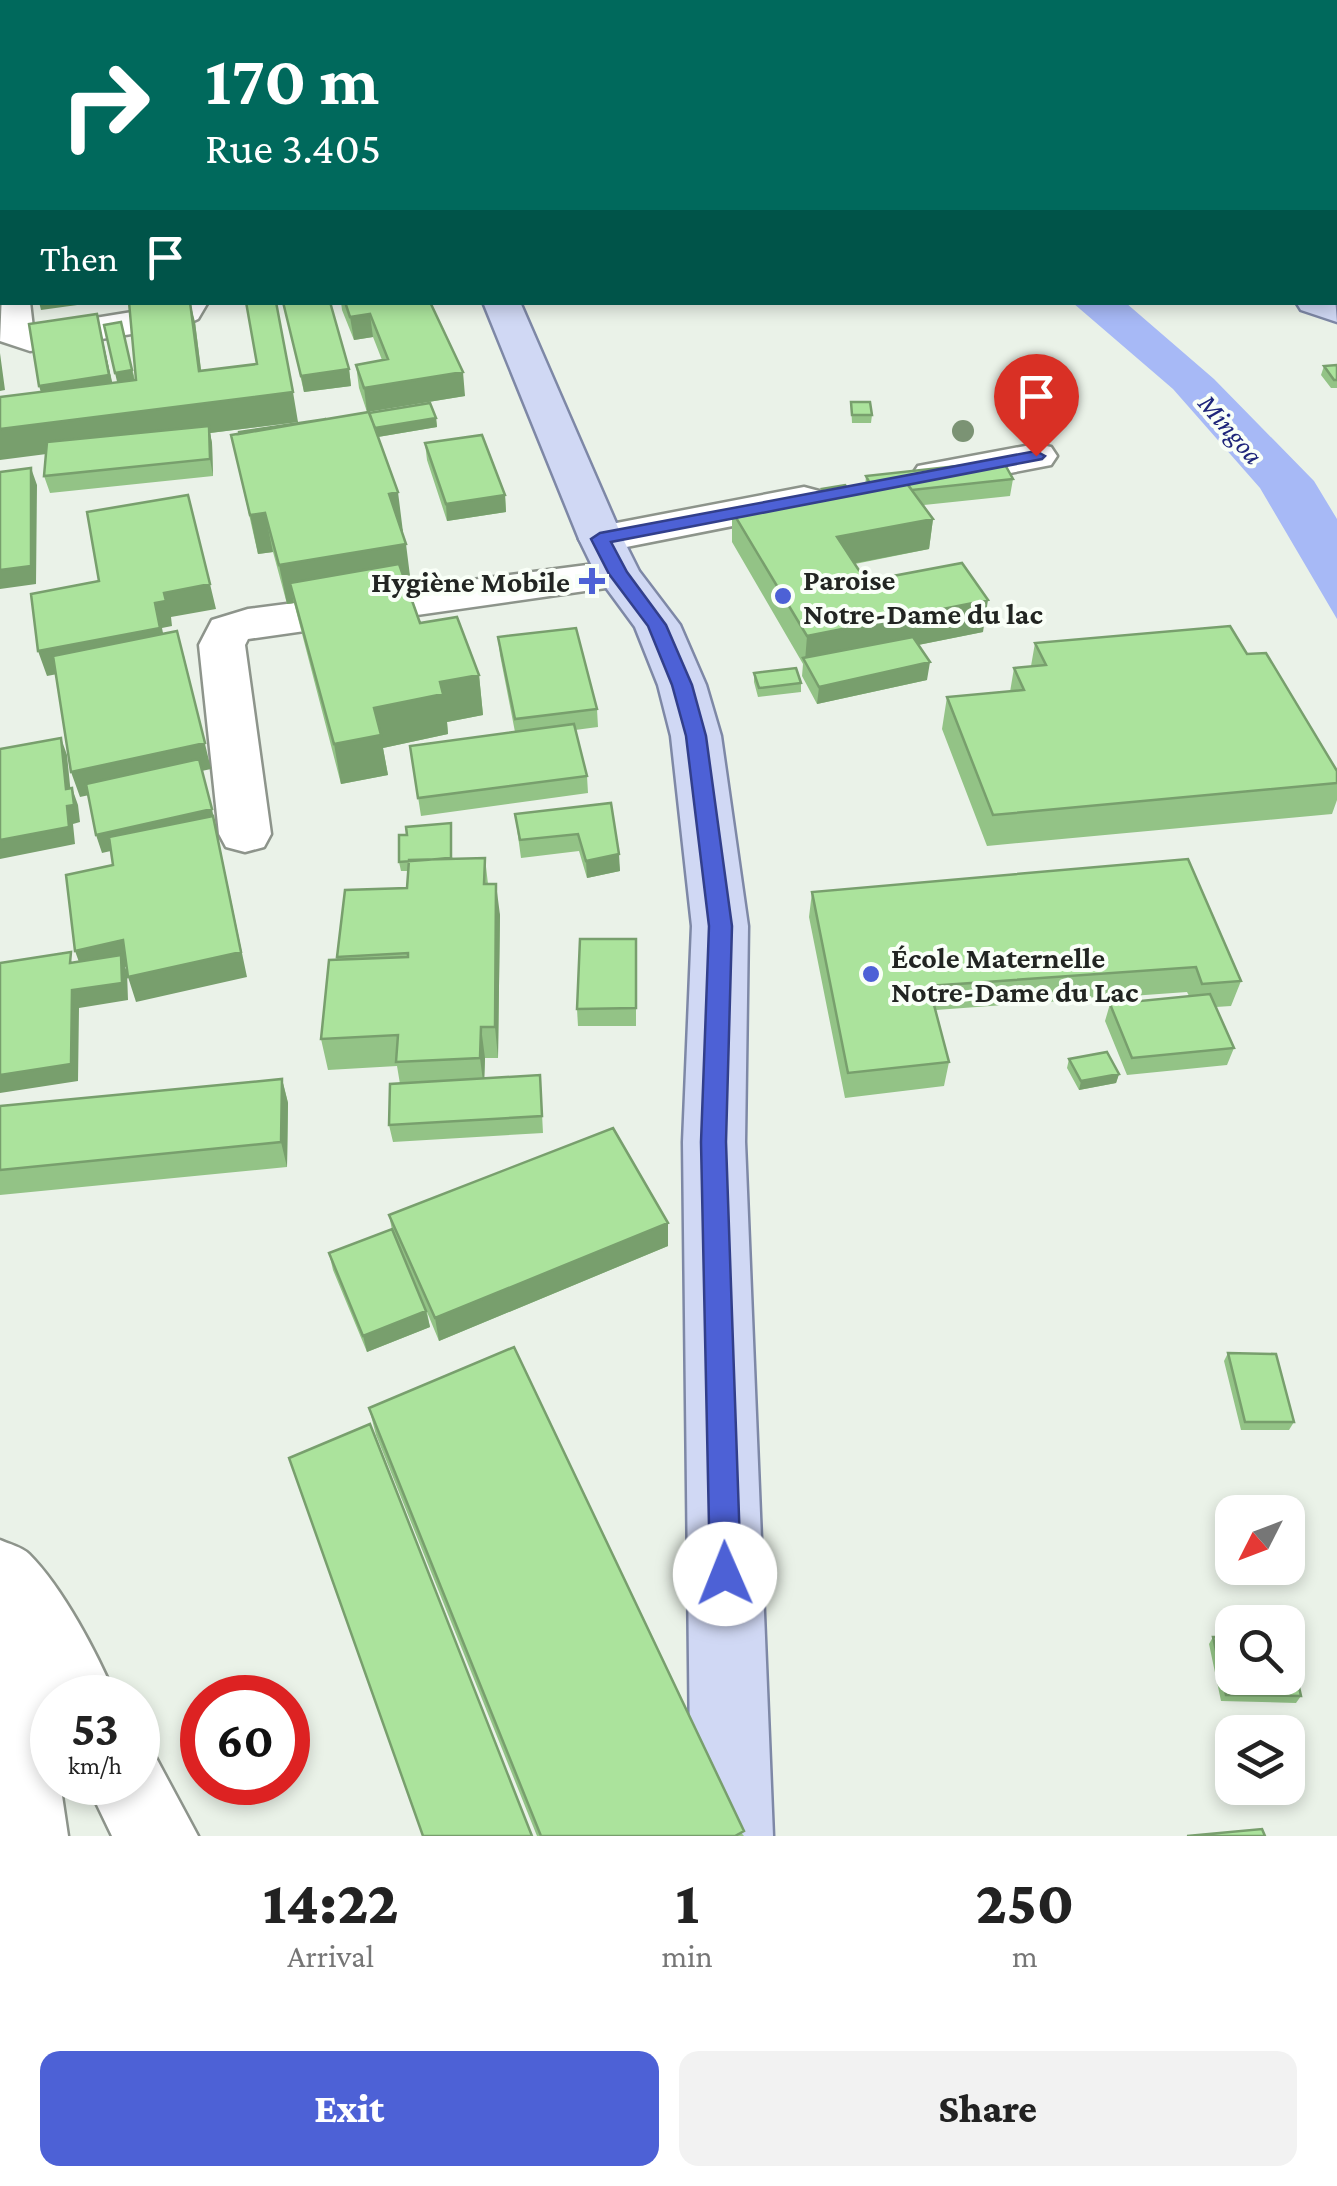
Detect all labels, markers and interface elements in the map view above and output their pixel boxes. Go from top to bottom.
icon: right [40,40,170,170]
text: 170 m [205,41,379,119]
text: Rue 3.405 [205,123,381,173]
icon: arrive [138,230,193,285]
text: Then [40,237,118,279]
pin [994,354,1079,457]
icon: arrive [1009,369,1064,424]
water label: Mingoa [1192,387,1270,470]
place label: Paroise Notre-Dame du lac [803,563,1043,630]
place label: Hygiène Mobile [371,565,570,598]
marker: Hygiène Mobile [579,568,605,594]
marker: Paroise Notre-Dame du lac [772,585,794,607]
place label: École Maternelle Notre-Dame du Lac [891,941,1139,1008]
marker: École Maternelle Notre-Dame du Lac [860,963,882,985]
north arrow [1215,1495,1305,1585]
map controls [1215,1495,1305,1805]
position arrow [673,1522,777,1626]
button: search [1215,1605,1305,1695]
speed limit sign: 60 [180,1675,310,1805]
text: 53 [71,1700,119,1756]
button: layers [1215,1715,1305,1805]
text: km/h [68,1752,122,1779]
text: 14:22 [263,1869,399,1936]
text: 1 [675,1869,699,1936]
text: 250 [975,1869,1074,1936]
text: Arrival [287,1938,374,1974]
text: min [661,1938,713,1974]
text: m [1012,1938,1038,1974]
button: Exit [40,2051,659,2166]
button: Share [679,2051,1297,2166]

